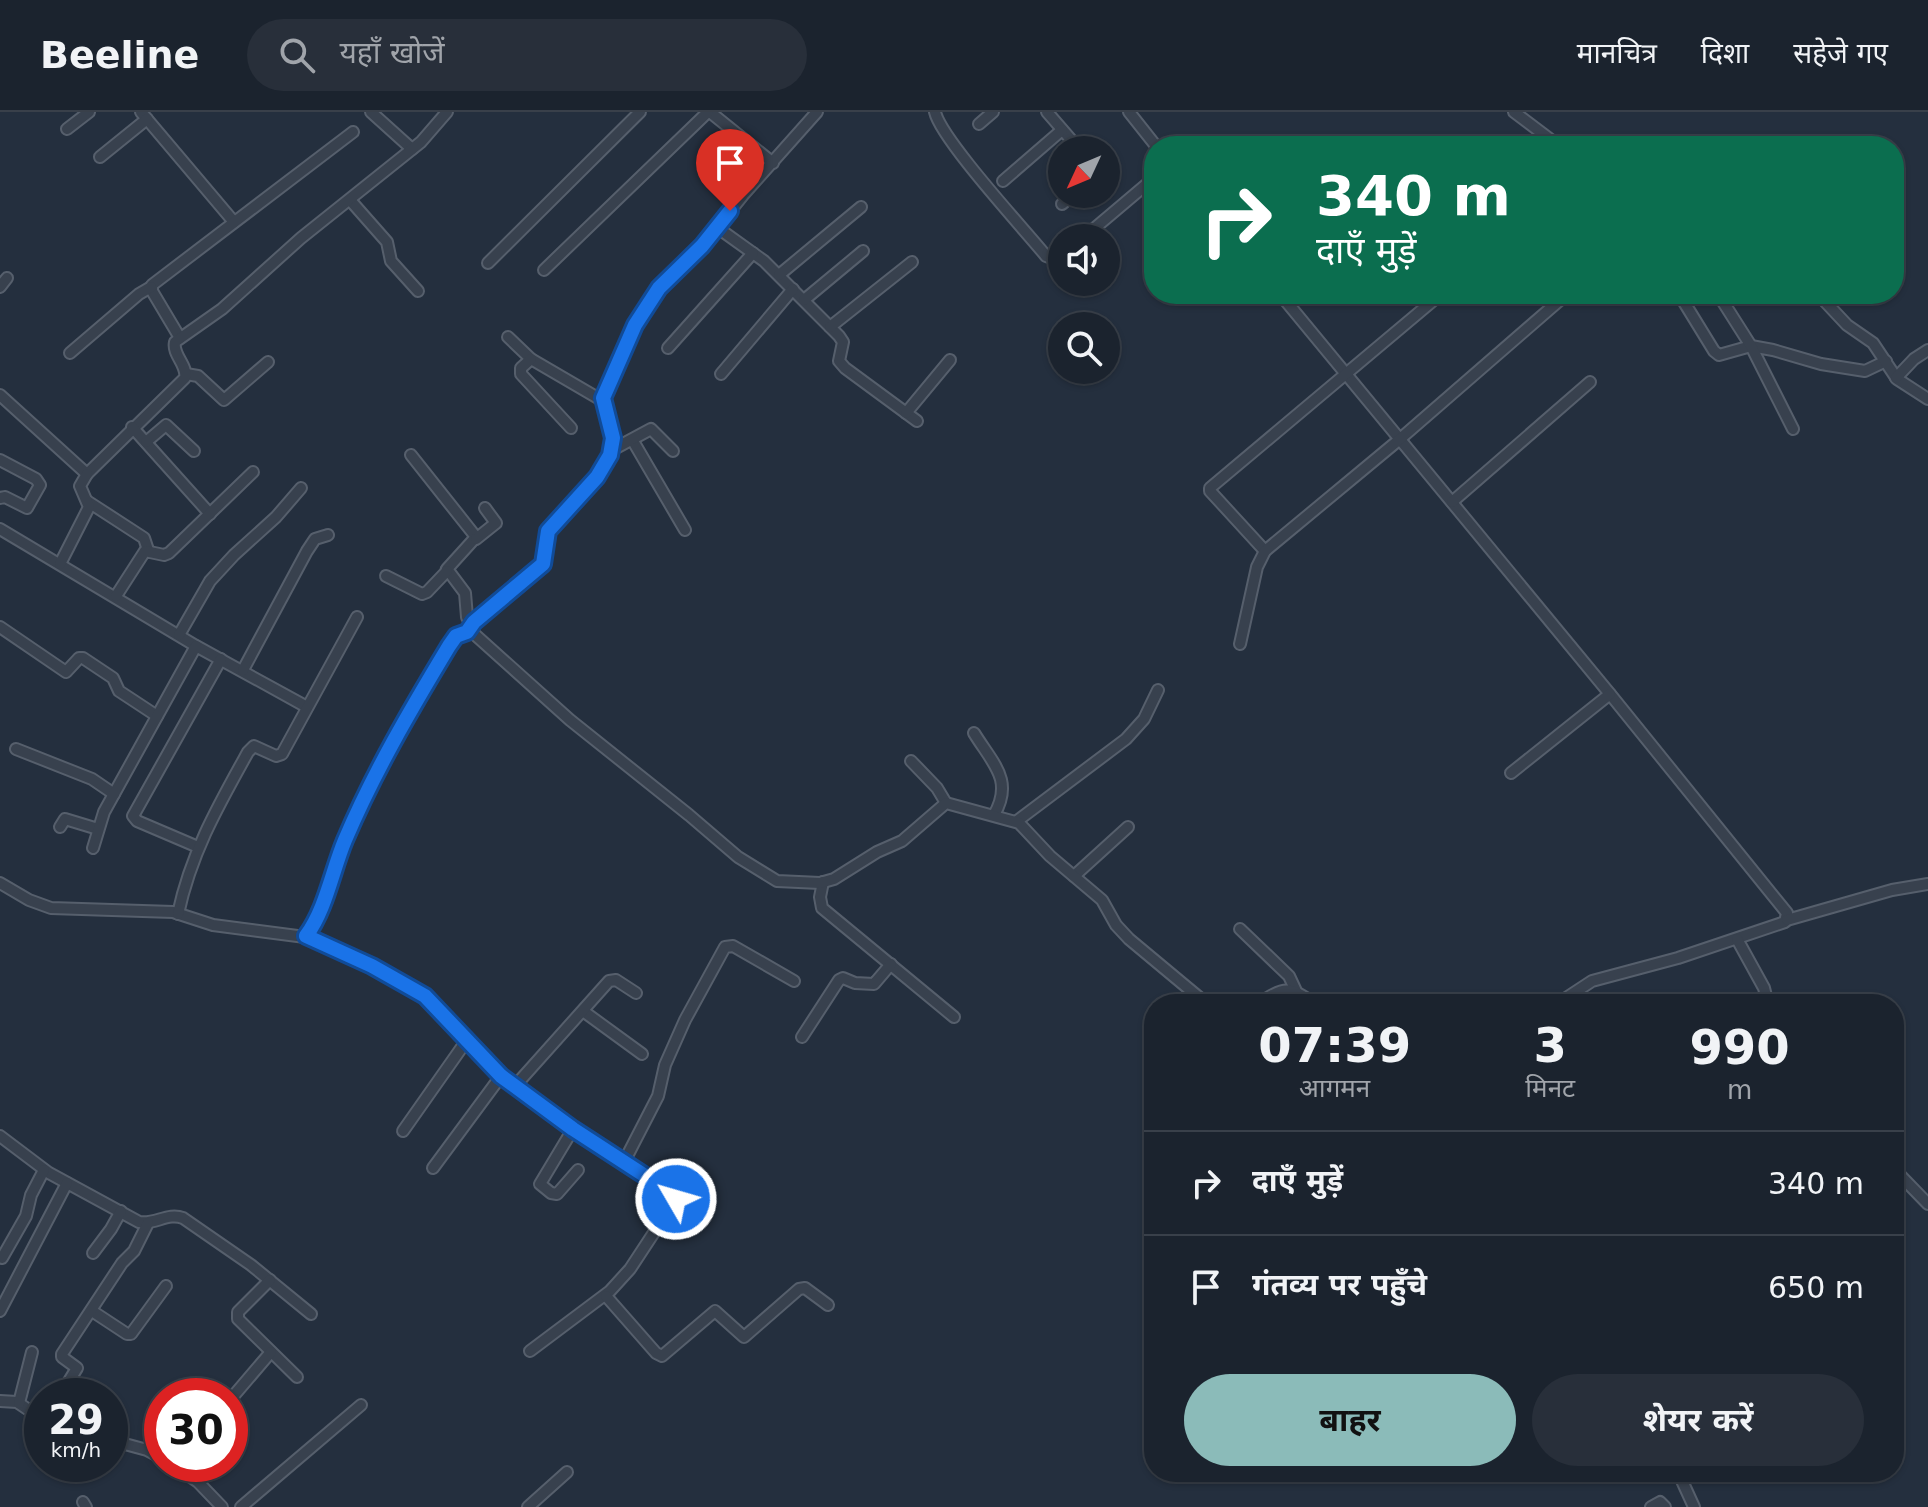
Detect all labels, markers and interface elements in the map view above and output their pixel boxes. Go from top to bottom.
search box [247,19,807,91]
text: Beeline [40,33,199,77]
icon: search [275,33,319,77]
text: यहाँ खोजें [339,35,445,70]
text: मानचित्र [1577,37,1657,70]
text: दिशा [1701,37,1749,70]
text: सहेजे गए [1793,37,1888,70]
pin [696,129,764,211]
north arrow [1048,136,1120,208]
map controls [1048,136,1120,384]
icon: arrive [708,141,752,185]
text: 340 m [1316,163,1511,228]
icon: right [1184,168,1288,272]
button: sound [1048,224,1120,296]
text: दाएँ मुड़ें [1316,230,1417,271]
button: search [1048,312,1120,384]
text: 07:39 [1258,1017,1411,1073]
text: 3 [1534,1017,1567,1073]
text: 990 [1689,1019,1790,1075]
text: आगमन [1299,1073,1370,1103]
text: मिनट [1525,1073,1575,1103]
text: m [1727,1075,1752,1105]
position arrow [634,1157,718,1241]
icon: right [1184,1161,1228,1205]
text: दाएँ मुड़ें [1252,1163,1343,1198]
text: 340 m [1768,1166,1864,1201]
icon: arrive [1184,1265,1228,1309]
text: गंतव्य पर पहुँचे [1252,1267,1427,1302]
text: 650 m [1768,1270,1864,1305]
button: बाहर [1184,1374,1516,1466]
button: शेयर करें [1532,1374,1864,1466]
speed limit sign: 30 [144,1378,248,1482]
text: 29 [48,1397,104,1443]
text: km/h [51,1438,101,1462]

